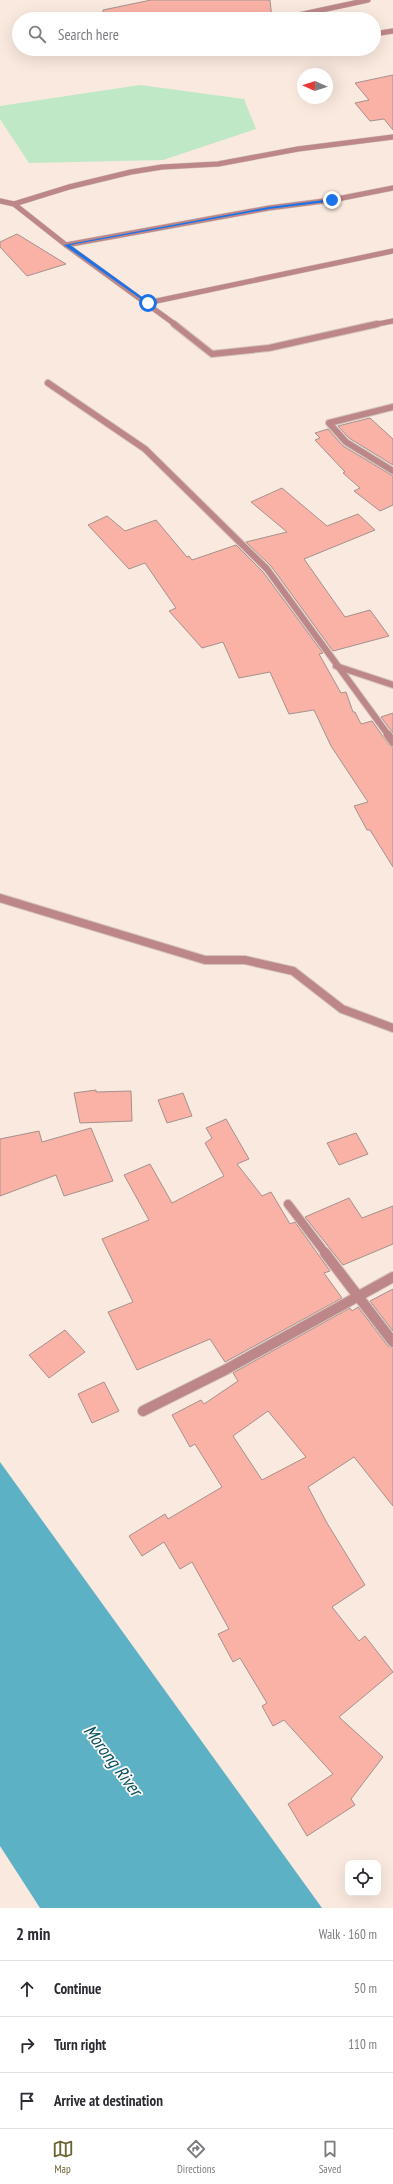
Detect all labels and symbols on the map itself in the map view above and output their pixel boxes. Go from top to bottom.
north arrow [297,68,333,104]
route end [323,191,341,209]
route start [139,294,157,312]
water label: Morong River [79,1720,149,1803]

